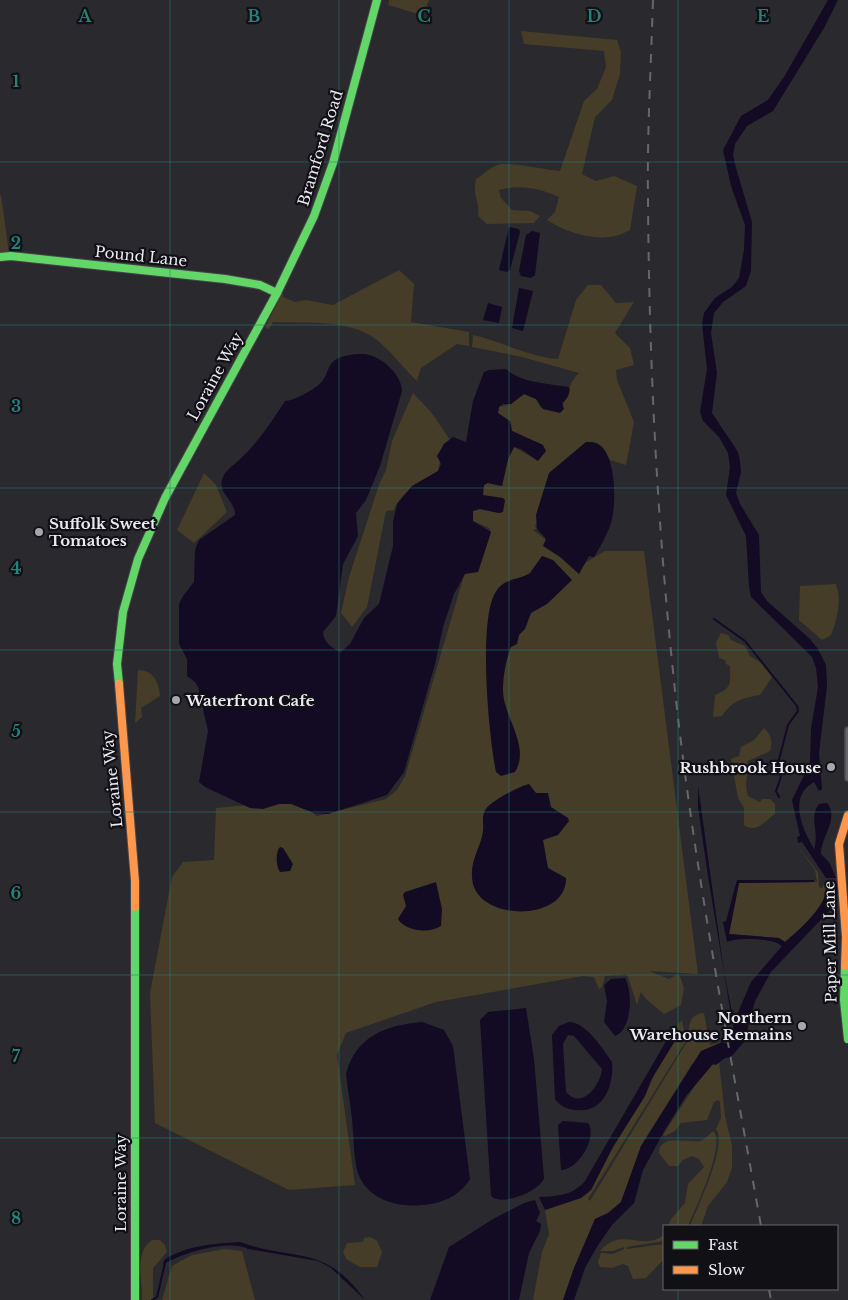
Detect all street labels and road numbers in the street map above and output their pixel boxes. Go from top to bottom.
street label: Bramford Road [293,88,347,208]
street label: Pound Lane [94,242,188,270]
street label: Loraine Way [183,328,247,423]
street label: Loraine Way [97,729,127,829]
street label: Paper Mill Lane [819,881,841,1003]
street label: Loraine Way [111,1134,130,1232]

